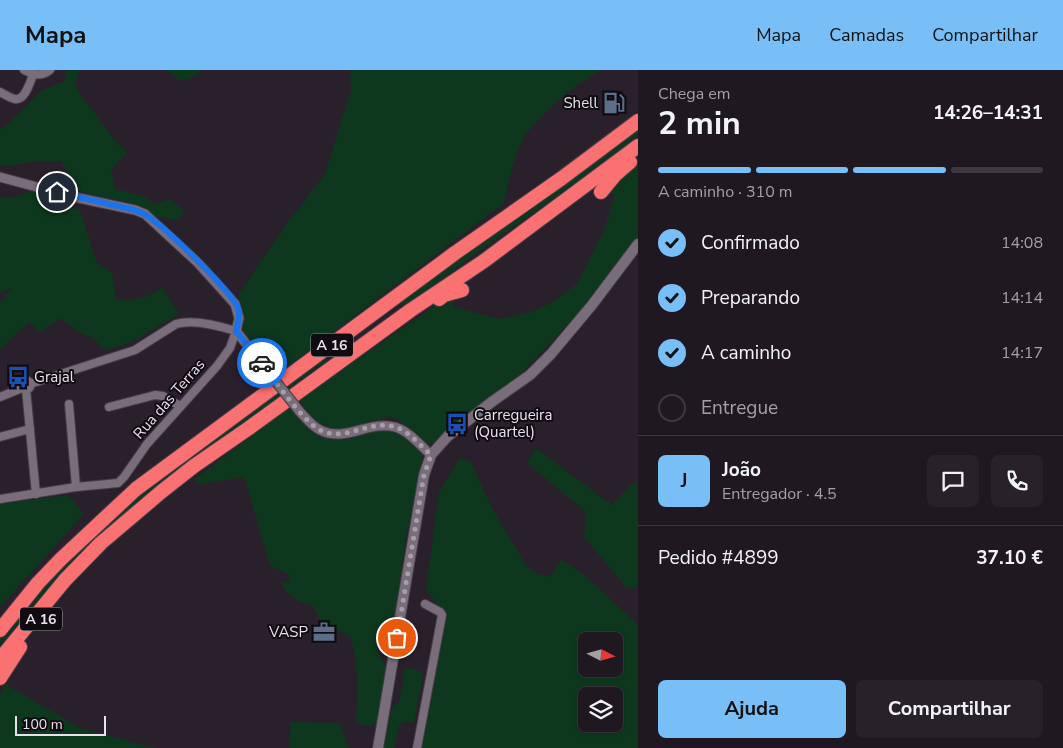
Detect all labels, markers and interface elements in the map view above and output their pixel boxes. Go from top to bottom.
text: Mapa [25,19,87,51]
text: Mapa [756,23,801,47]
text: Camadas [829,23,904,47]
text: Compartilhar [932,23,1038,47]
text: Chega em [658,83,731,105]
fuel station icon: Shell [601,90,627,116]
place label: Shell [563,93,599,113]
text: 14:26–14:31 [933,100,1043,126]
text: 2 min [658,102,741,145]
pin [36,171,78,213]
icon: home [43,178,71,206]
text: A caminho · 310 m [658,181,793,203]
icon: check [658,229,686,257]
text: Confirmado [701,230,800,256]
text: 14:08 [1001,232,1043,254]
icon: check [658,284,686,312]
text: Preparando [701,285,800,311]
text: 14:14 [1001,287,1043,309]
road number: A 16 [311,334,353,356]
courier [237,338,287,388]
icon: check [658,339,686,367]
text: A caminho [701,340,791,366]
text: 14:17 [1001,342,1043,364]
icon: car [248,349,276,377]
street label: Rua das Terras [129,355,209,443]
bus stop icon: Grajal [5,364,31,390]
place label: Grajal [34,367,75,387]
text: Entregue [701,395,778,421]
place label: Carregueira (Quartel) [474,405,552,442]
bus stop icon: Carregueira (Quartel) [444,411,470,437]
button: chat [927,455,979,507]
button: phone [991,455,1043,507]
text: João [722,457,761,483]
text: J [681,468,687,494]
text: Entregador · 4.5 [722,483,837,505]
text: Pedido #4899 [658,545,779,571]
text: 37.10 € [976,545,1043,571]
road number: A 16 [20,608,62,630]
pin [376,617,418,659]
office icon: VASP [311,619,337,645]
place label: VASP [268,622,309,642]
icon: bag [383,624,411,652]
north arrow [578,632,622,678]
map controls [578,632,623,732]
button: Ajuda [658,680,846,738]
button: Compartilhar [856,680,1043,738]
button: layers [578,687,623,732]
scale bar [15,713,106,736]
text: 100 m [22,715,63,734]

